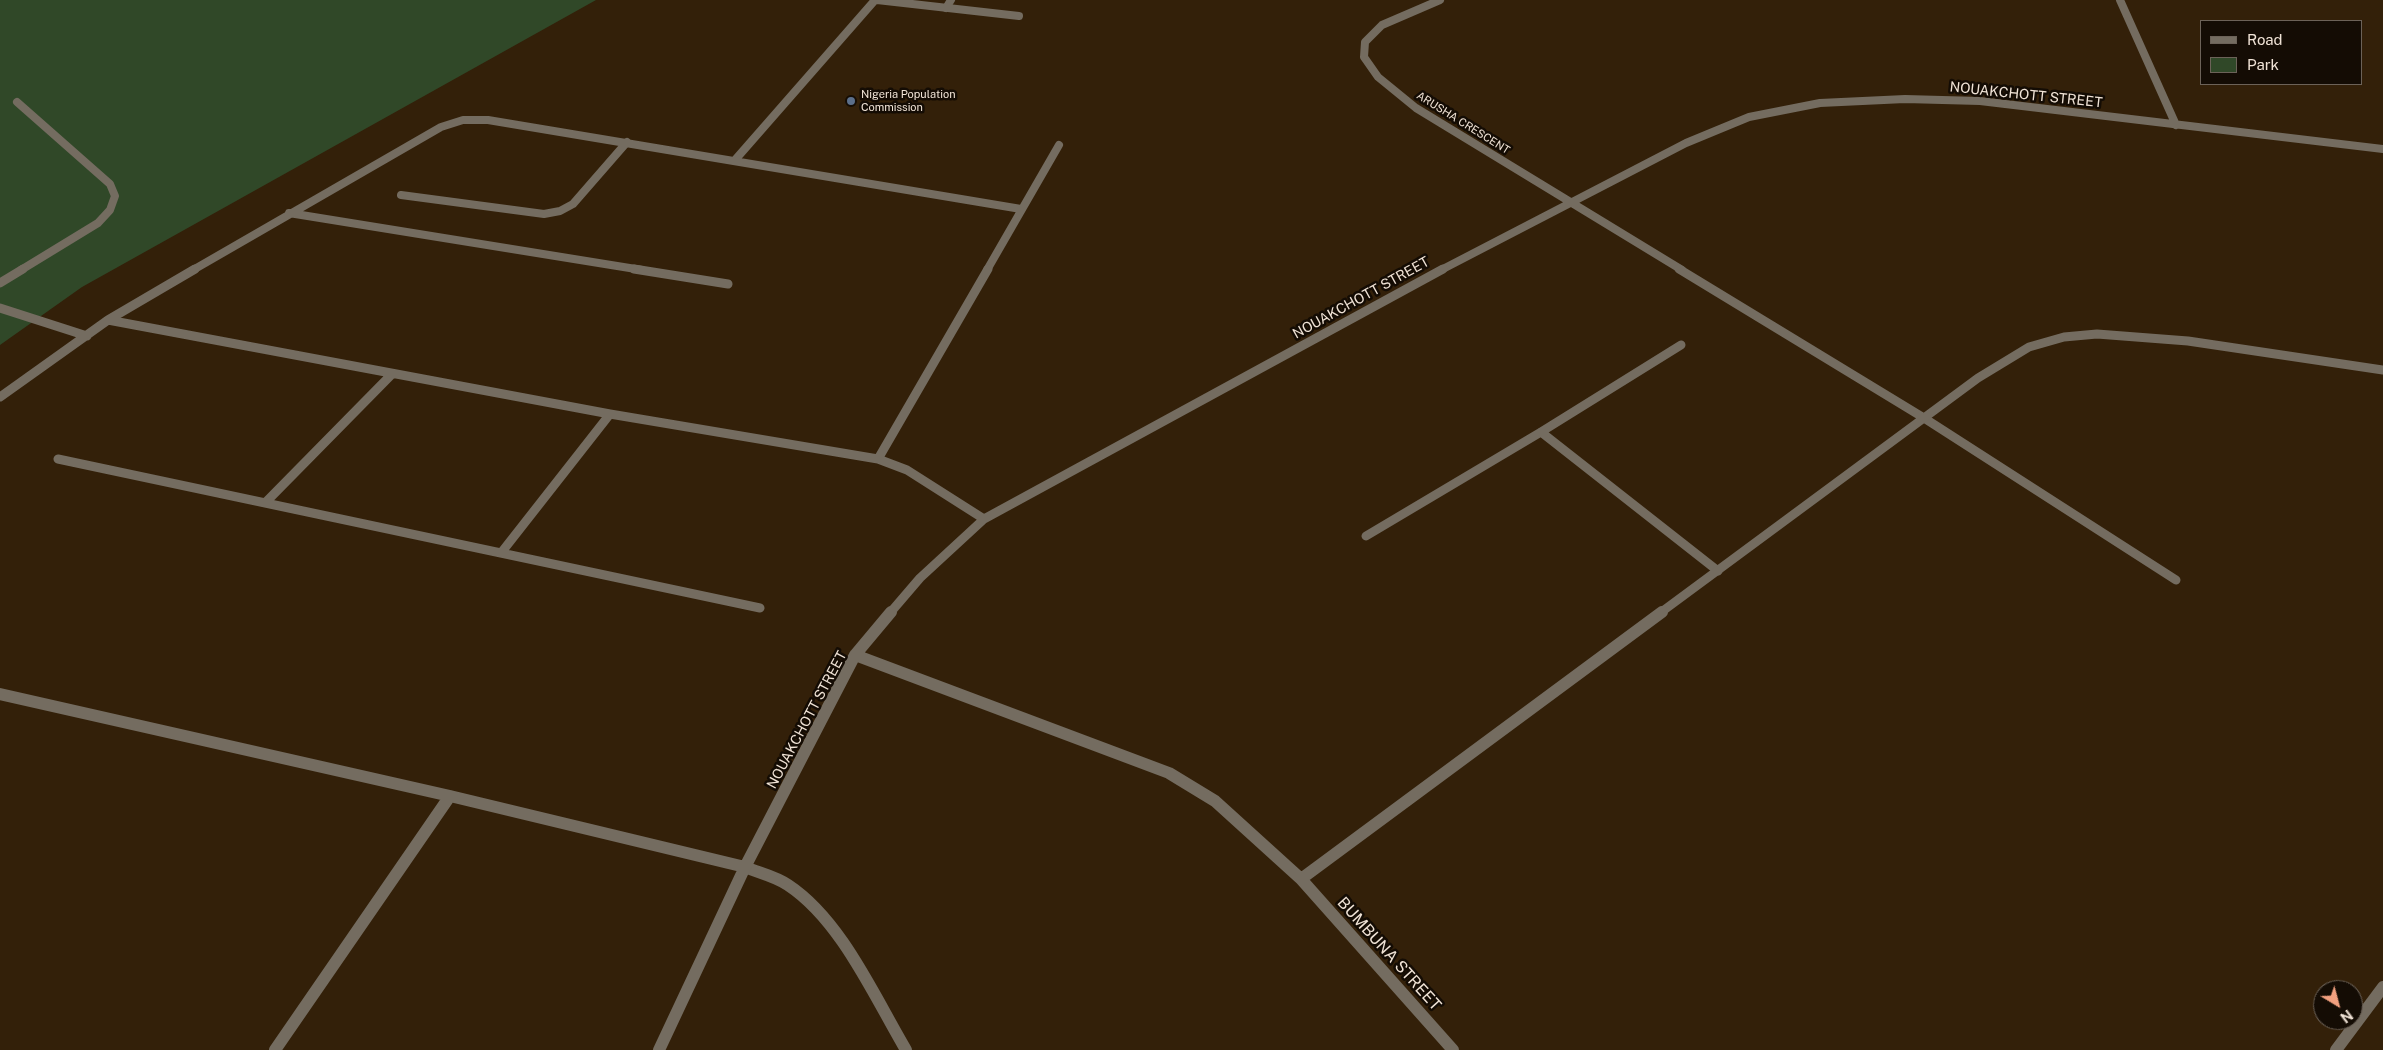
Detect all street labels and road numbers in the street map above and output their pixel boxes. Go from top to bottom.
street label: NOUAKCHOTT STREET [1949,79,2103,111]
street label: ARUSHA CRESCENT [1414,89,1512,157]
street label: NOUAKCHOTT STREET [1290,253,1432,343]
street label: NOUAKCHOTT STREET [764,648,850,792]
street label: BUMBUNA STREET [1333,893,1445,1015]

